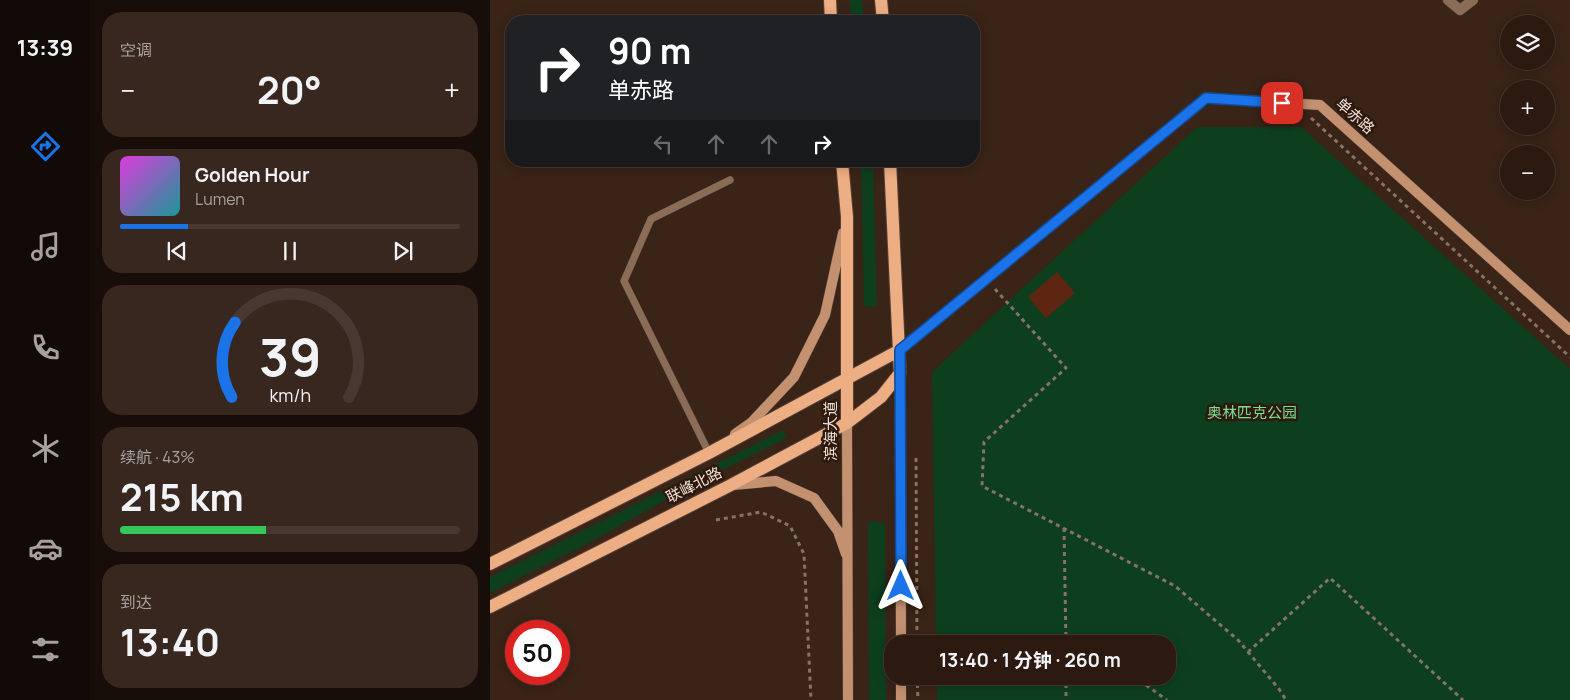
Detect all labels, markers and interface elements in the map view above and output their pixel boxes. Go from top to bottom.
map controls [1500,15,1555,200]
button: layers [1500,15,1555,70]
text: 90 m [608,27,691,75]
text: 13:39 [17,33,73,63]
icon: right [525,35,590,100]
text: 空调 [120,39,152,61]
text: 20° [257,63,322,115]
text: − [120,71,135,109]
text: + [444,71,460,109]
text: 单赤路 [608,75,674,105]
button: + [1500,80,1555,135]
pin [1261,82,1303,124]
icon: arrive [1268,89,1296,117]
street label: 单赤路 [1332,93,1379,138]
icon: directions [28,129,63,164]
icon: left [649,130,677,158]
icon: ahead [702,130,730,158]
icon: ahead [755,130,783,158]
icon: right [808,130,836,158]
button: − [1500,145,1555,200]
text: Golden Hour [195,162,309,188]
text: Lumen [195,188,245,210]
icon: music [28,229,63,264]
icon: previous [163,237,191,265]
icon: pause [276,237,304,265]
icon: next [389,237,417,265]
text: 39 [259,321,321,392]
icon: phone [28,330,63,365]
text: km/h [269,383,311,407]
street label: 滨海大道 [820,401,841,461]
park label: 奥林匹克公园 [1207,402,1297,423]
icon: climate [28,431,63,466]
text: 续航 · 43% [120,446,195,468]
street label: 联峰北路 [662,462,725,508]
text: 215 km [120,470,244,522]
icon: car [28,531,63,566]
position arrow [874,559,926,611]
text: 到达 [120,591,152,613]
text: 13:40 [120,615,220,667]
speed limit sign: 50 [505,620,570,685]
icon: filters [28,632,63,667]
text: 13:40 · 1 分钟 · 260 m [939,647,1121,673]

